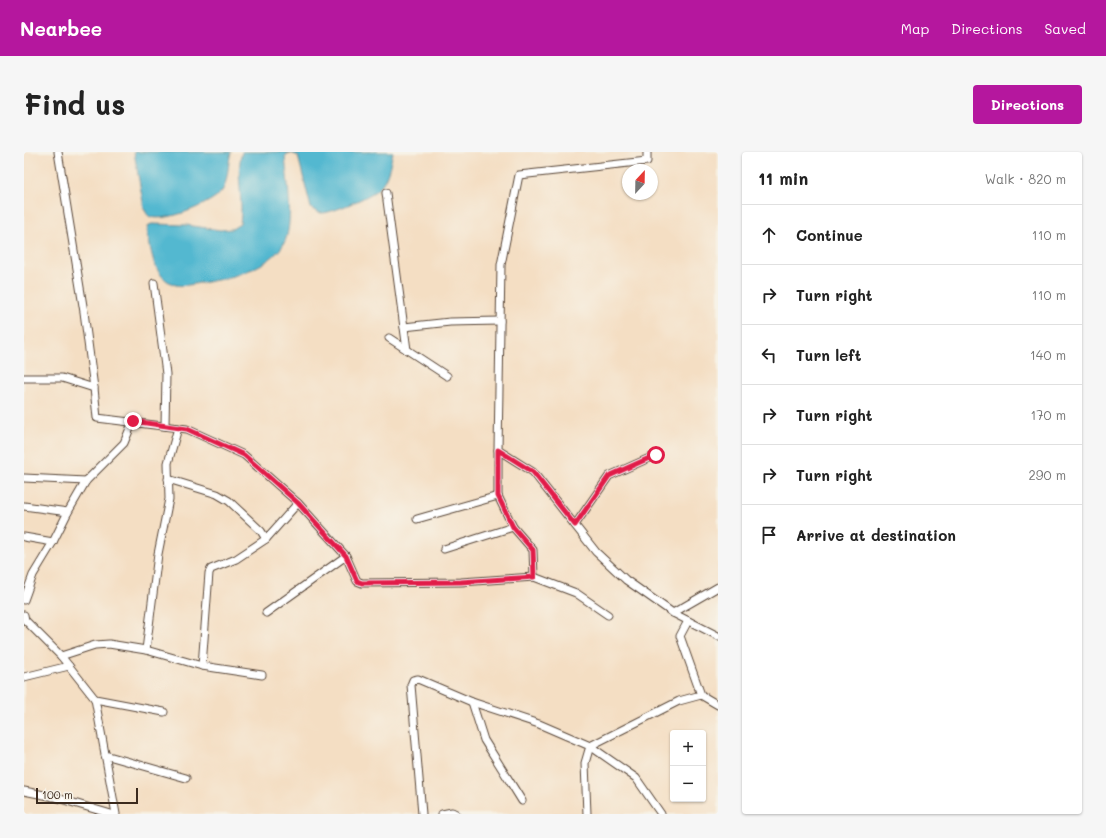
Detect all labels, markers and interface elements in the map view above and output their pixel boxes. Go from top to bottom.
text: Nearbee [20,16,102,41]
text: Map [901,19,929,38]
text: Directions [951,19,1022,38]
text: Saved [1044,19,1086,38]
button: Directions [973,85,1082,124]
text: Find us [24,86,125,122]
north arrow [622,164,658,200]
text: 11 min [758,167,808,189]
text: Walk · 820 m [985,170,1066,187]
icon: ahead [758,224,780,246]
text: Continue [796,225,863,245]
text: 110 m [1032,226,1066,243]
icon: right [758,284,780,306]
text: Turn right [796,285,873,305]
text: 110 m [1032,286,1066,303]
icon: left [758,344,780,366]
text: Turn left [796,345,861,365]
text: 140 m [1030,346,1066,363]
icon: right [758,404,780,426]
text: Turn right [796,405,873,425]
text: 170 m [1030,406,1066,423]
route end [124,412,142,430]
route start [647,446,665,464]
icon: right [758,464,780,486]
text: Turn right [796,465,873,485]
text: 290 m [1029,466,1066,483]
icon: arrive [758,524,780,546]
text: Arrive at destination [796,525,956,545]
map controls [670,730,706,802]
button: + [670,730,706,766]
button: − [670,766,706,802]
scale bar [36,786,138,805]
text: 100 m [42,787,73,802]

